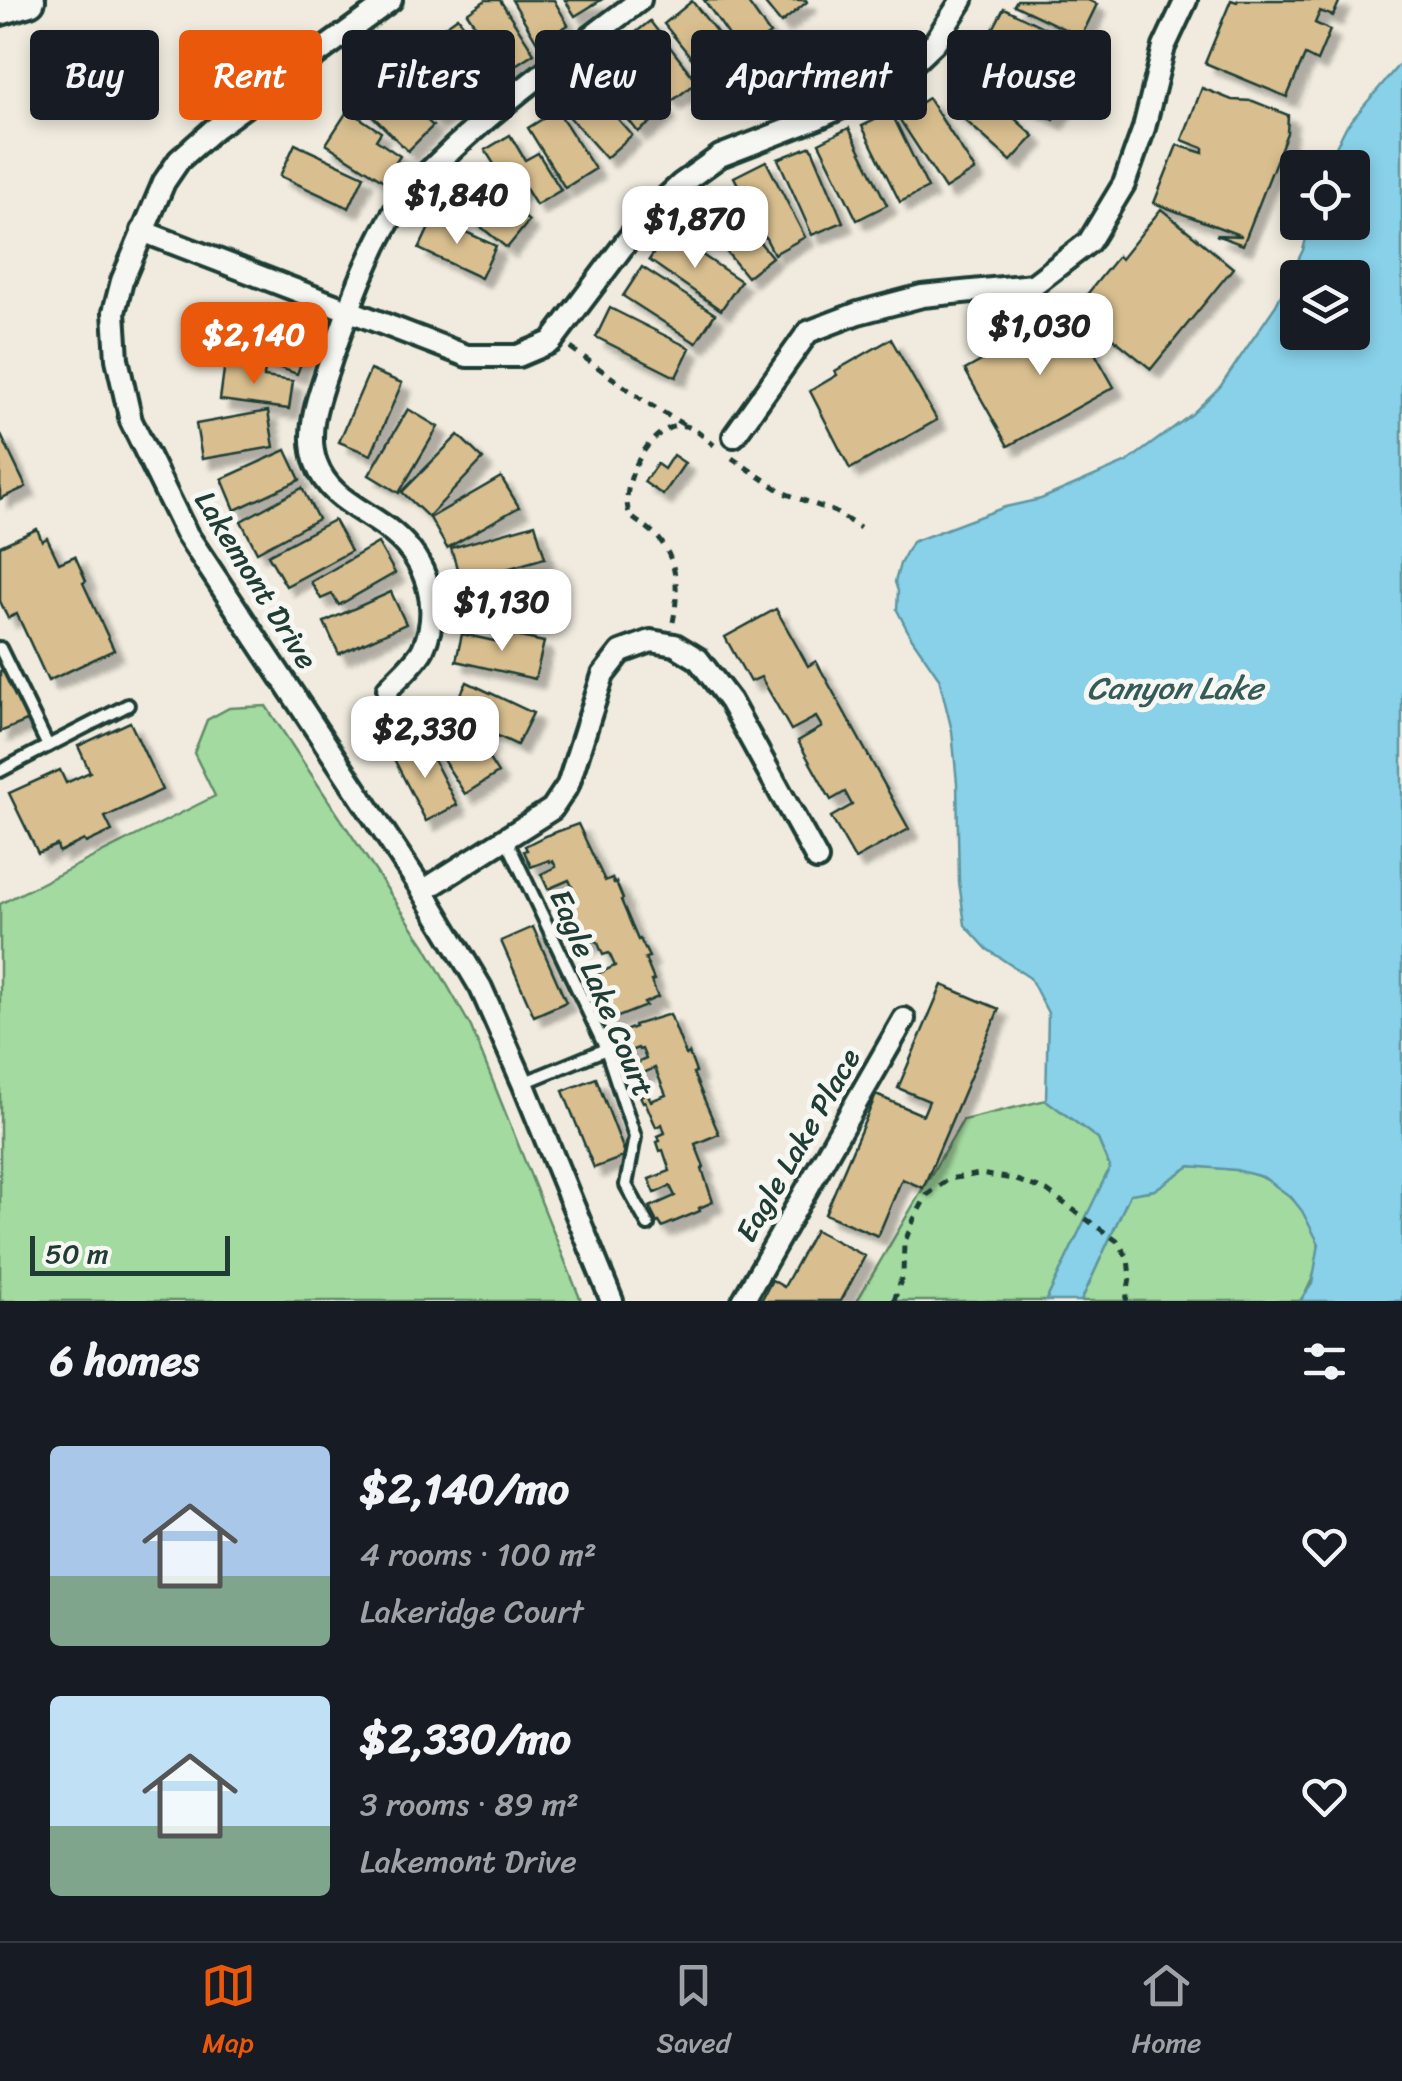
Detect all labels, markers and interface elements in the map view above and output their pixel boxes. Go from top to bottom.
chip: Buy [30,30,159,120]
chip: Rent [179,30,322,120]
chip: Filters [342,30,515,120]
chip: New [535,30,671,120]
chip: Apartment [691,30,927,120]
chip: House [947,30,1111,120]
map controls [1280,150,1370,350]
button: locate [1280,150,1370,240]
pin: $1,840 [376,162,538,247]
text: $1,840 [405,166,509,223]
pin: $1,870 [614,186,776,271]
text: $1,870 [644,190,746,247]
button: layers [1280,260,1370,350]
pin: $1,030 [959,293,1121,378]
text: $1,030 [989,297,1091,354]
pin: $2,140 [173,302,335,387]
text: $2,140 [203,306,305,363]
street label: Lakemont Drive [179,480,333,680]
pin: $1,130 [421,569,583,654]
text: $1,130 [454,573,550,630]
water label: Canyon Lake [1087,660,1267,717]
pin: $2,330 [344,696,506,781]
text: $2,330 [373,700,477,757]
street label: Eagle Lake Court [534,880,670,1106]
street label: Eagle Lake Place [720,1037,876,1253]
text: 50 m [45,1229,109,1278]
scale bar [30,1231,230,1276]
text: 6 homes [50,1324,199,1398]
icon: filters [1297,1334,1352,1389]
text: $2,140/mo [360,1452,569,1526]
icon: home [130,1486,250,1606]
icon: heart [1297,1519,1352,1574]
text: 4 rooms · 100 m² [360,1526,597,1583]
text: Lakeridge Court [360,1583,583,1640]
text: $2,330/mo [360,1702,571,1776]
icon: home [130,1736,250,1856]
icon: heart [1297,1769,1352,1824]
text: 3 rooms · 89 m² [360,1776,579,1833]
text: Lakemont Drive [360,1833,577,1890]
tab: Map [201,1958,256,2067]
tab: Saved [657,1958,730,2067]
tab: Home [1132,1958,1201,2067]

